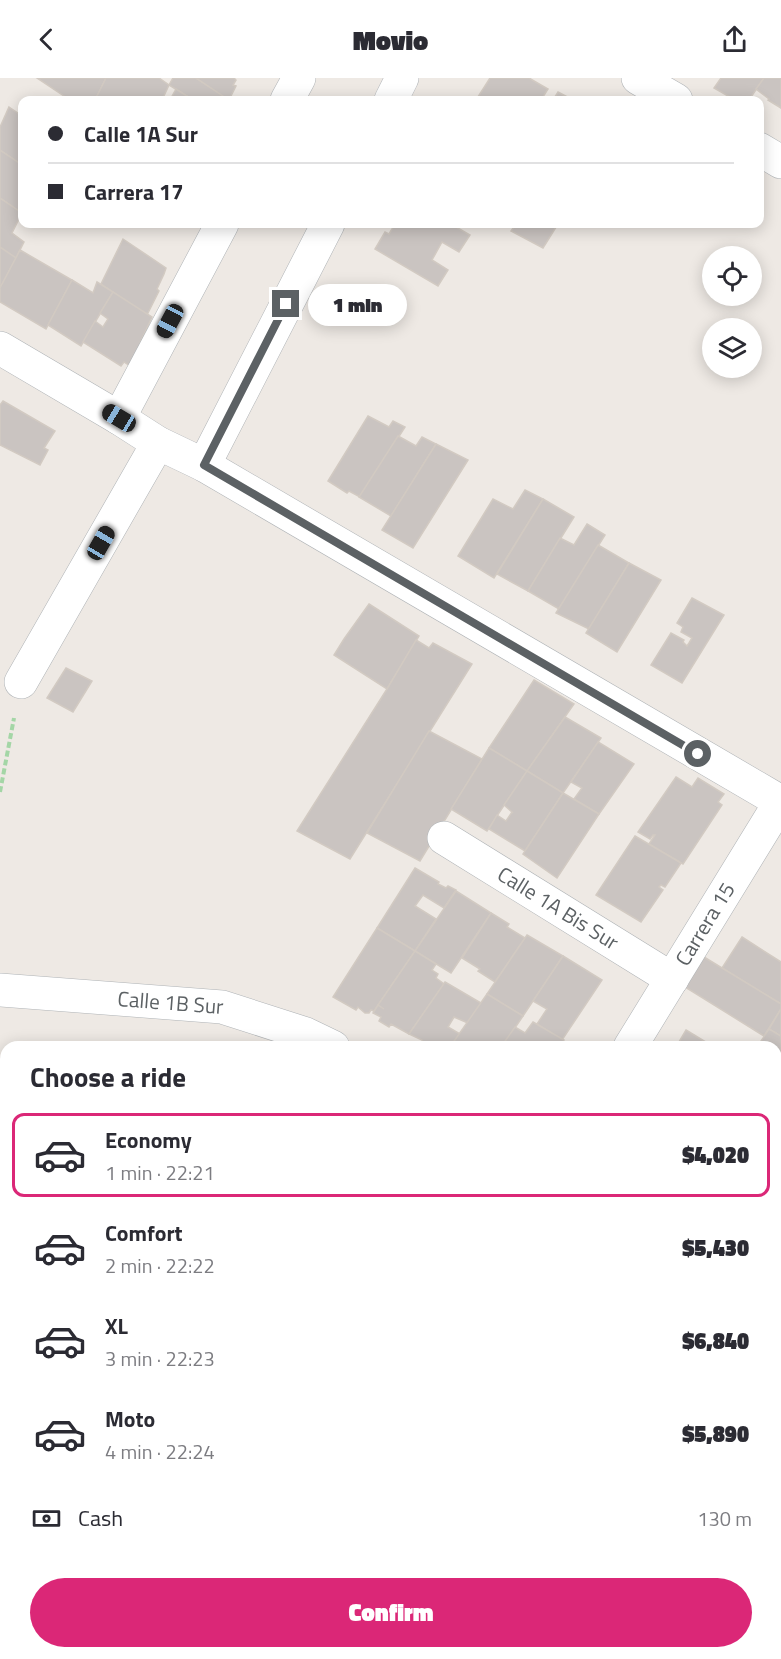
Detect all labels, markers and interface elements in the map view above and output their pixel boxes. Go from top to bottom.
text: Movio [353,19,428,60]
icon: back [30,23,63,56]
icon: share [718,23,751,56]
text: Calle 1A Sur [84,117,198,151]
text: Carrera 17 [84,175,184,209]
map controls [702,246,762,378]
button: locate [702,246,762,306]
callout: 1 min [307,283,406,325]
text: 1 min [333,289,382,320]
route end [272,290,299,317]
car [154,301,186,341]
button: layers [702,318,762,378]
car [99,401,139,435]
car [84,523,118,563]
route start [684,740,711,767]
street label: Calle 1A Bis Sur [492,858,625,957]
street label: Carrera 15 [667,876,742,972]
street label: Calle 1B Sur [116,982,225,1022]
text: Choose a ride [30,1056,186,1097]
text: Economy [105,1123,192,1157]
icon: car [33,1128,87,1182]
text: $4,020 [682,1138,749,1172]
text: 1 min · 22:21 [105,1157,215,1188]
text: Comfort [105,1216,183,1250]
icon: car [33,1221,87,1275]
text: $5,430 [682,1231,749,1265]
text: 2 min · 22:22 [105,1250,215,1281]
text: XL [105,1309,128,1343]
icon: car [33,1314,87,1368]
text: $6,840 [682,1324,749,1358]
text: 3 min · 22:23 [105,1343,215,1374]
text: Moto [105,1402,155,1436]
icon: car [33,1407,87,1461]
text: $5,890 [682,1417,749,1451]
text: 4 min · 22:24 [105,1436,215,1467]
text: Cash [78,1501,123,1535]
icon: cash [30,1502,63,1535]
text: 130 m [697,1503,752,1534]
button: Confirm [30,1578,752,1647]

